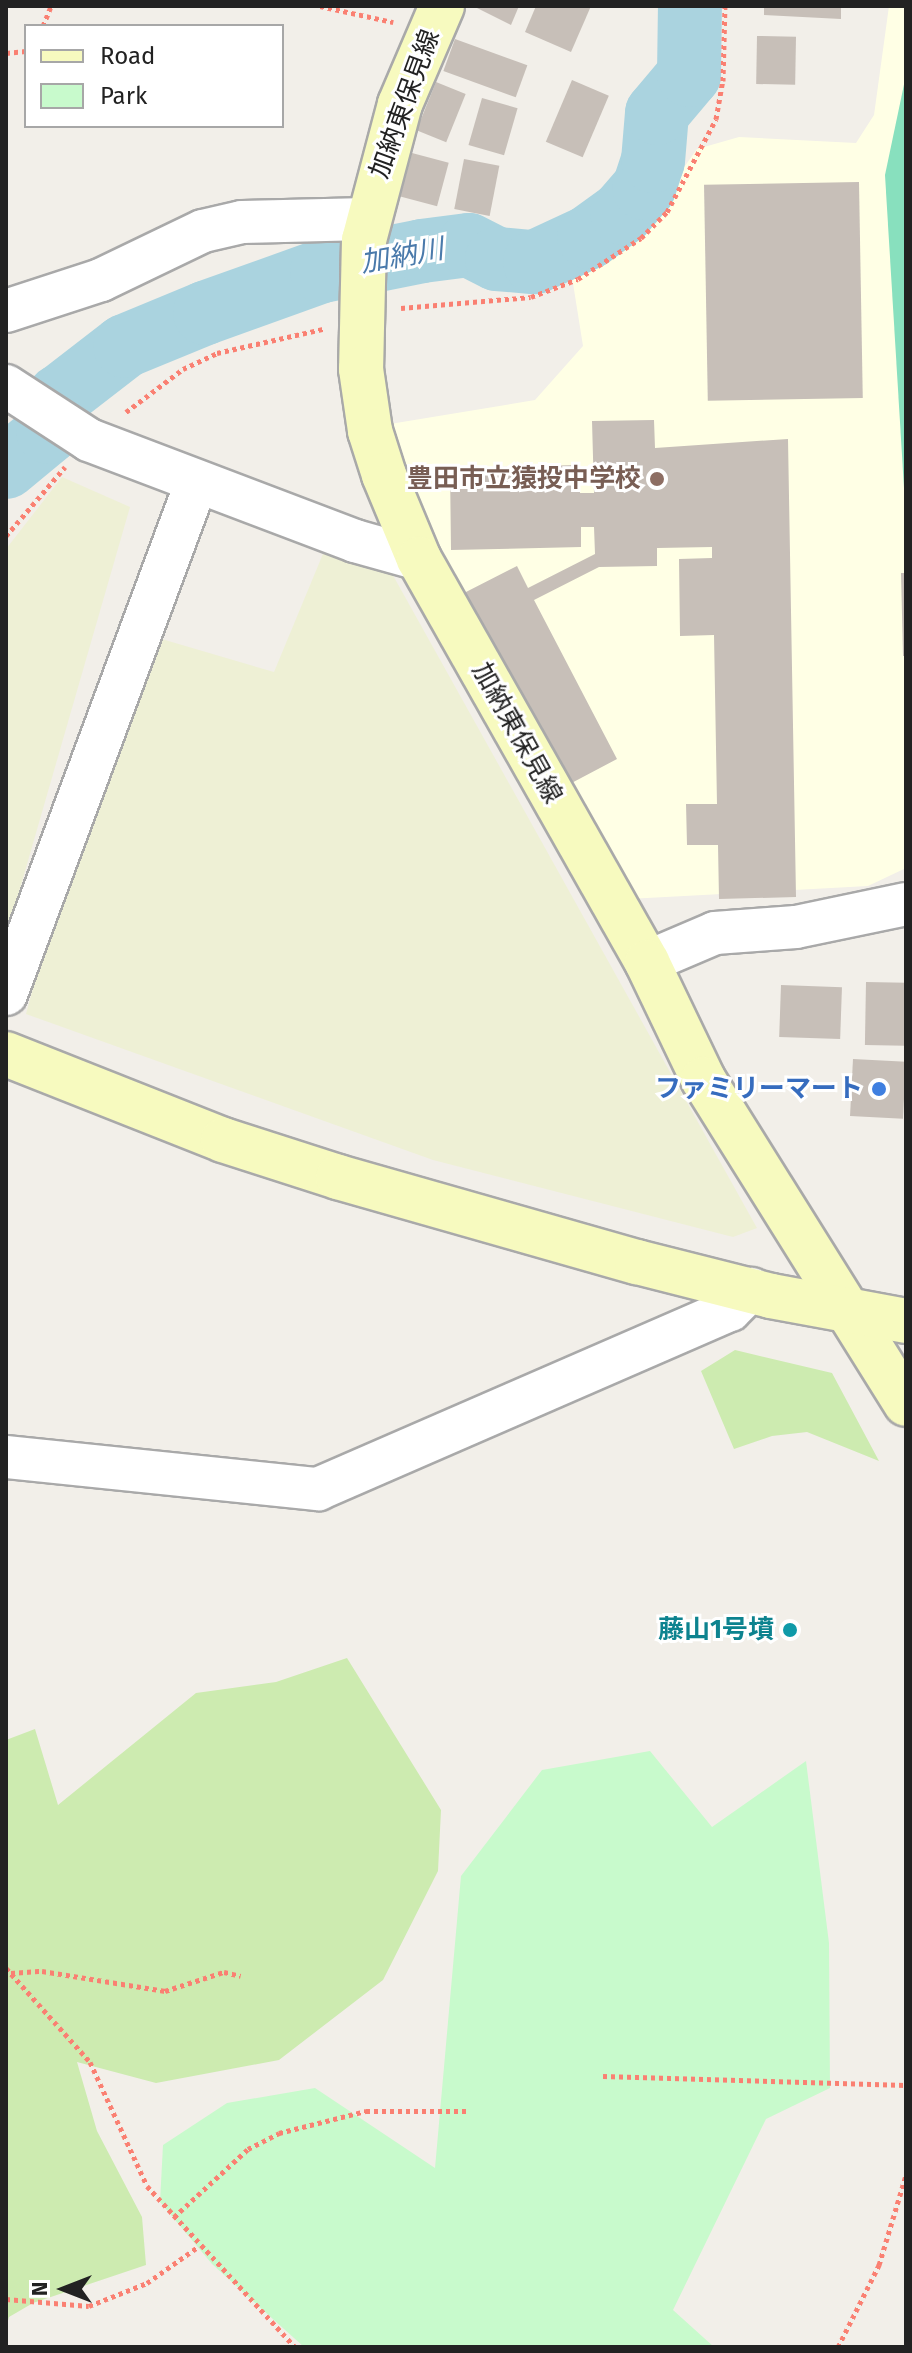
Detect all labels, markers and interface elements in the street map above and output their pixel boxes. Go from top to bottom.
legend [24,24,284,128]
street label: 加納東保見線 [364,25,446,183]
text: Road [100,42,155,70]
text: Park [100,82,147,110]
water label: 加納川 [358,232,446,280]
place label: 豊田市立猿投中学校 [407,463,641,495]
marker: 豊田市立猿投中学校 [648,470,666,488]
street label: 加納東保見線 [466,657,568,809]
place label: ファミリーマート [655,1073,863,1105]
marker: ファミリーマート [870,1080,888,1098]
place label: 藤山1号墳 [658,1614,774,1646]
marker: 藤山1号墳 [781,1621,799,1639]
north arrow [24,2249,104,2329]
text: N [26,2282,53,2296]

